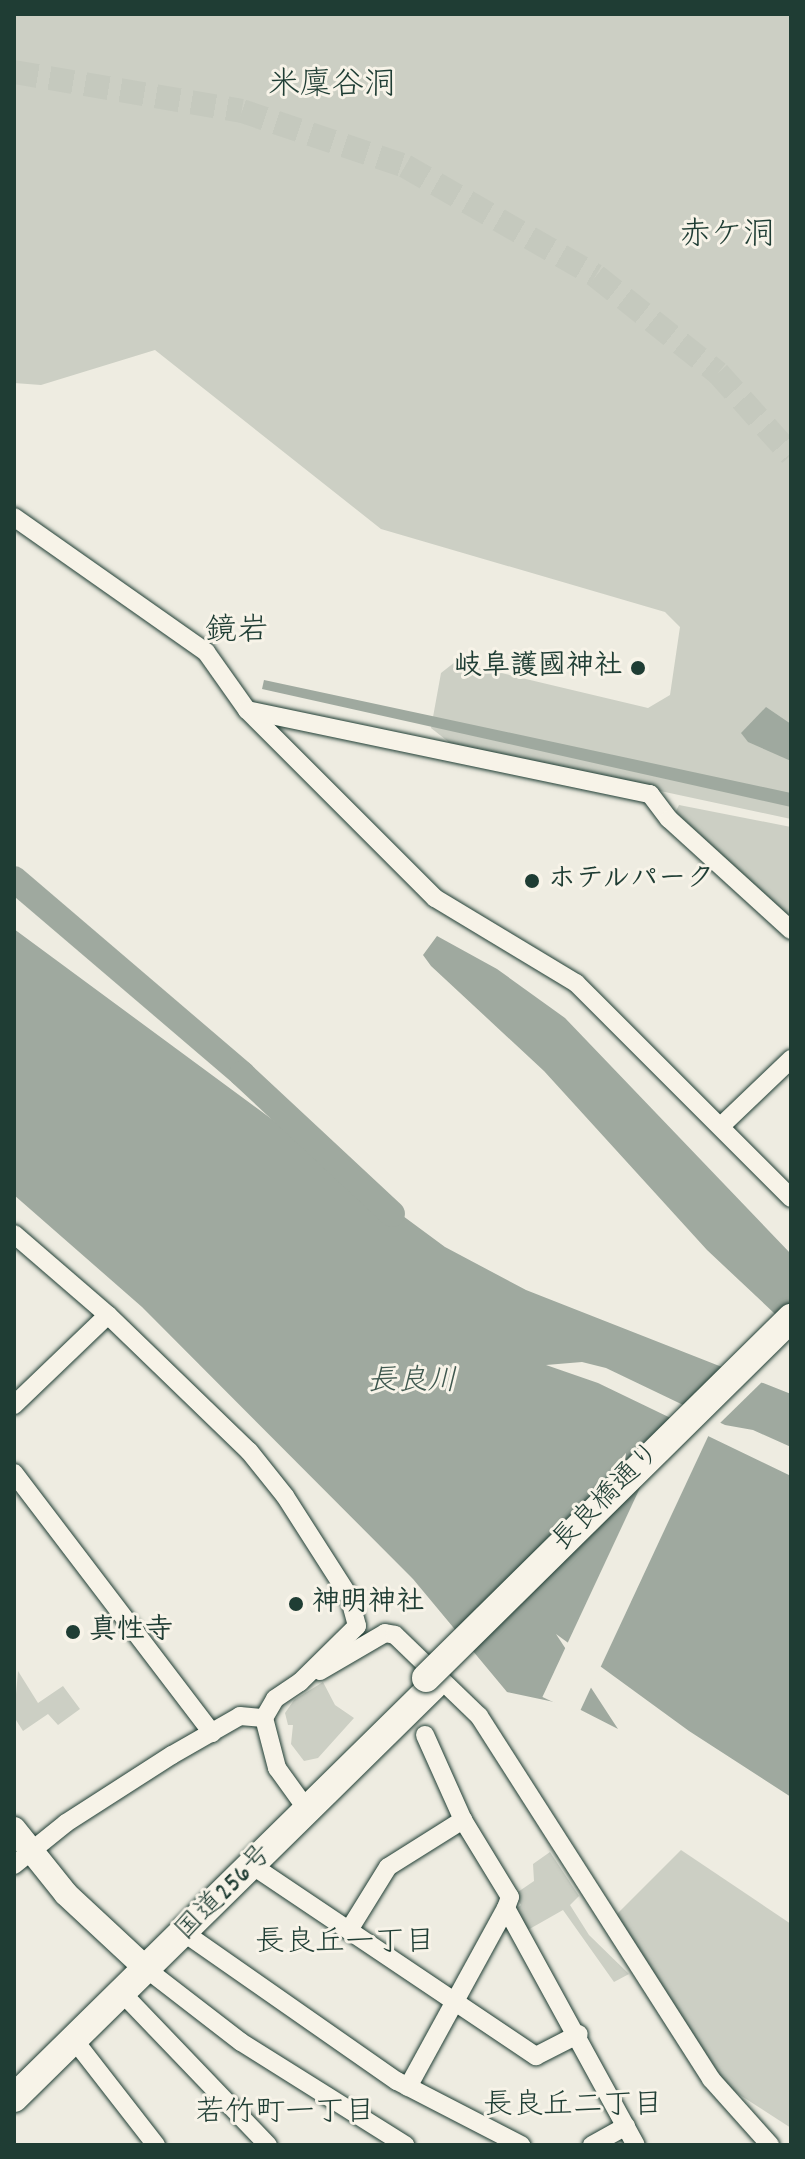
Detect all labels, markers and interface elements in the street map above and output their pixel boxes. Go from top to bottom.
district label: 米廩谷洞 [268,68,396,106]
district label: 赤ケ洞 [679,218,775,256]
district label: 鏡岩 [205,614,269,652]
place label: 岐阜護國神社 [454,651,622,685]
marker: 岐阜護國神社 [629,659,647,677]
place label: ホテルパーク [548,864,716,898]
marker: ホテルパーク [523,872,541,890]
water label: 長良川 [367,1366,457,1402]
street label: 長良橋通り [547,1437,669,1559]
place label: 神明神社 [312,1587,424,1621]
marker: 神明神社 [287,1595,305,1613]
place label: 真性寺 [89,1615,173,1649]
marker: 真性寺 [64,1623,82,1641]
street label: 国道256号 [170,1839,280,1949]
district label: 長良丘一丁目 [255,1927,435,1963]
district label: 長良丘二丁目 [483,2090,663,2126]
district label: 若竹町一丁目 [195,2097,375,2133]

